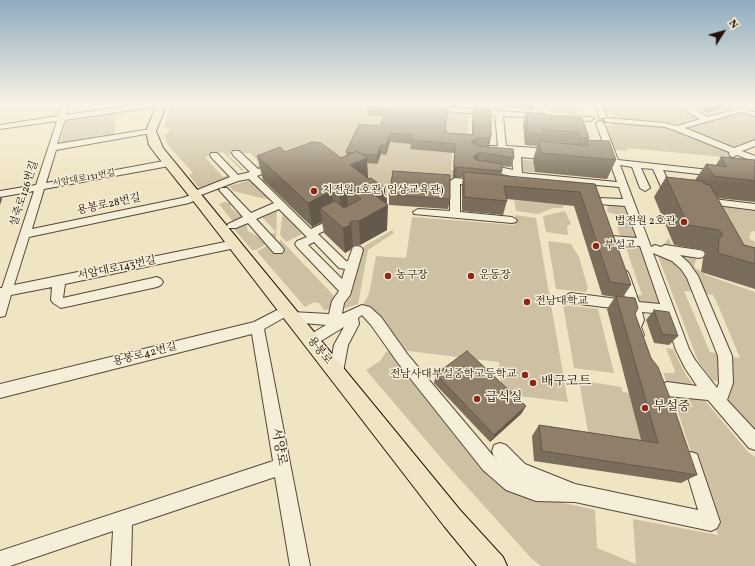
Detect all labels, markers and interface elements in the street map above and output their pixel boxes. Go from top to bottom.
north arrow [703,12,743,52]
text: N [725,17,741,32]
street label: 설죽로126번길 [8,159,42,229]
street label: 서암대로131번길 [52,168,116,190]
place label: 치전원 1호관 (임상교육관) [322,184,443,198]
marker: 치전원 1호관 (임상교육관) [309,186,319,196]
street label: 용봉로28번길 [76,192,142,218]
place label: 법전원 2호관 [615,215,676,229]
marker: 법전원 2호관 [679,217,689,227]
place label: 부설고 [604,239,636,253]
marker: 부설고 [591,241,601,251]
street label: 서암대로143번길 [77,254,157,284]
place label: 농구장 [396,269,428,283]
place label: 운동장 [479,269,511,283]
marker: 농구장 [383,271,393,281]
marker: 운동장 [466,271,476,281]
place label: 전남대학교 [535,295,588,309]
marker: 전남대학교 [522,297,532,307]
street label: 용봉로 [304,334,334,368]
street label: 용봉로42번길 [112,341,178,369]
place label: 전남사대부설중학고등학교 [389,368,517,382]
marker: 전남사대부설중학고등학교 [520,370,530,380]
place label: 배구코트 [541,375,591,391]
marker: 배구코트 [528,378,538,388]
place label: 급식실 [485,391,523,407]
marker: 급식실 [472,394,482,404]
place label: 부설중 [653,400,691,416]
marker: 부설중 [640,403,650,413]
street label: 서양로 [267,427,289,467]

